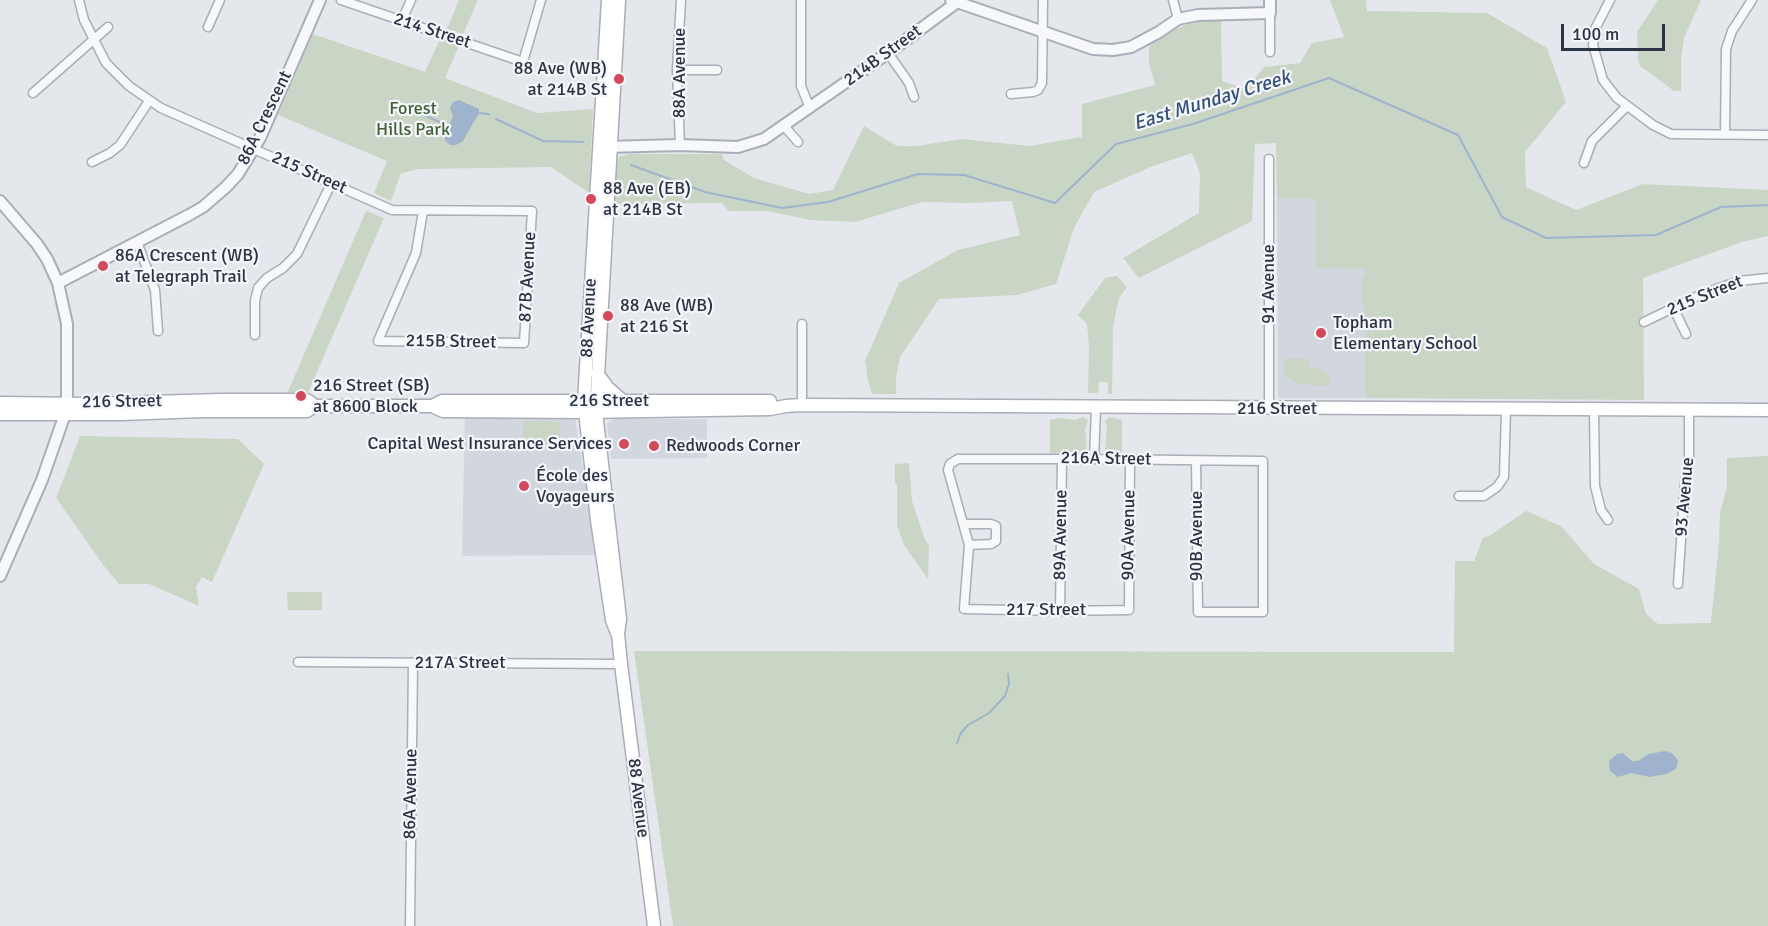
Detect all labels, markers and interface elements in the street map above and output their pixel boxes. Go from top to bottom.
street label: 214 Street [391,8,473,54]
scale bar [1564,12,1668,50]
street label: 214B Street [840,21,926,91]
text: 100 m [1572,23,1619,45]
street label: 88A Avenue [669,28,691,118]
place label: 88 Ave (WB) at 214B St [514,58,607,100]
water label: East Munday Creek [1131,66,1293,136]
street label: 86A Crescent [233,67,297,169]
marker: 88 Ave (WB) at 214B St [612,72,626,86]
park label: Forest Hills Park [376,98,450,140]
street label: 215 Street [268,147,350,199]
place label: 88 Ave (EB) at 214B St [603,178,691,220]
marker: 88 Ave (EB) at 214B St [584,192,598,206]
street label: 87B Avenue [515,231,541,323]
street label: 91 Avenue [1258,244,1280,324]
place label: 86A Crescent (WB) at Telegraph Trail [115,245,259,288]
marker: 86A Crescent (WB) at Telegraph Trail [96,259,110,273]
street label: 215 Street [1664,271,1746,321]
street label: 88 Avenue [576,278,602,358]
place label: 88 Ave (WB) at 216 St [620,295,713,338]
marker: 88 Ave (WB) at 216 St [601,309,615,323]
place label: Topham Elementary School [1333,312,1478,354]
marker: Topham Elementary School [1314,326,1328,340]
street label: 215B Street [405,330,497,354]
place label: 216 Street (SB) at 8600 Block [313,375,430,418]
marker: 216 Street (SB) at 8600 Block [294,389,308,403]
street label: 216 Street [569,390,649,412]
street label: 216 Street [82,391,162,413]
street label: 216 Street [1237,398,1317,420]
place label: Capital West Insurance Services [368,433,612,455]
place label: Redwoods Corner [666,435,800,457]
marker: Capital West Insurance Services [617,437,631,451]
marker: Redwoods Corner [647,439,661,453]
street label: 216A Street [1060,447,1152,471]
street label: 93 Avenue [1671,456,1699,538]
place label: École des Voyageurs [536,465,615,508]
marker: École des Voyageurs [517,479,531,493]
street label: 89A Avenue [1049,489,1073,581]
street label: 90A Avenue [1117,489,1141,581]
street label: 90B Avenue [1186,491,1208,581]
street label: 217 Street [1006,599,1086,621]
street label: 217A Street [414,652,506,674]
street label: 86A Avenue [399,748,423,840]
street label: 88 Avenue [622,757,654,839]

